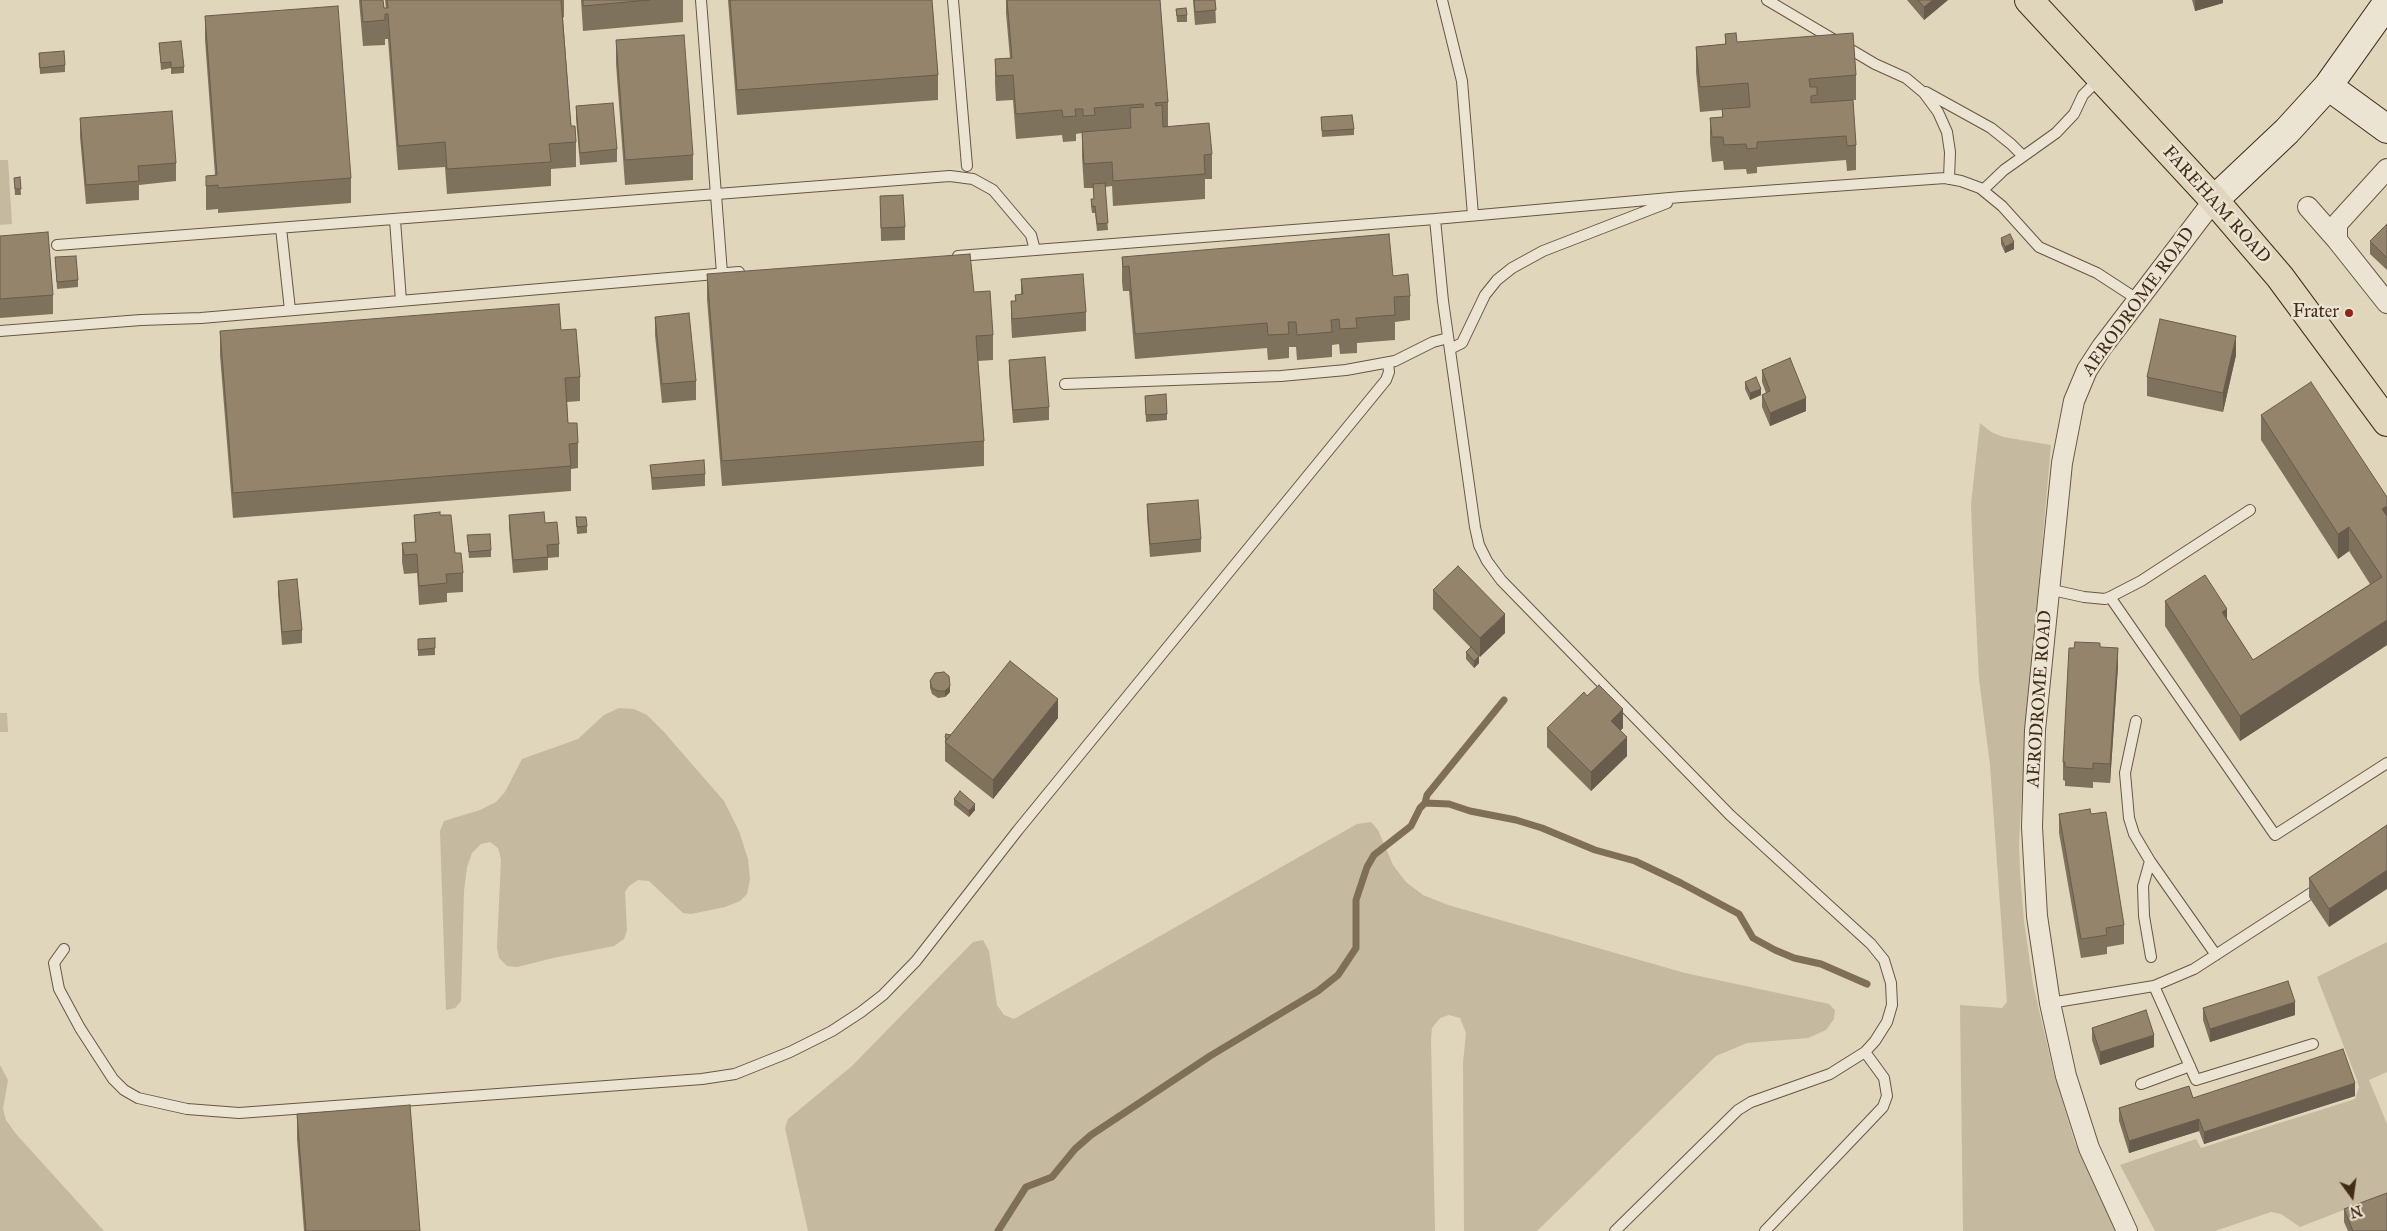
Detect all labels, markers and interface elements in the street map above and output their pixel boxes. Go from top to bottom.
street label: FAREHAM ROAD [2158,142,2274,268]
street label: AERODROME ROAD [2078,224,2200,380]
place label: Frater [2293,302,2339,324]
marker: Frater [2343,307,2355,319]
street label: AERODROME ROAD [2023,609,2057,789]
north arrow [2327,1171,2377,1221]
text: N [2348,1201,2364,1221]

